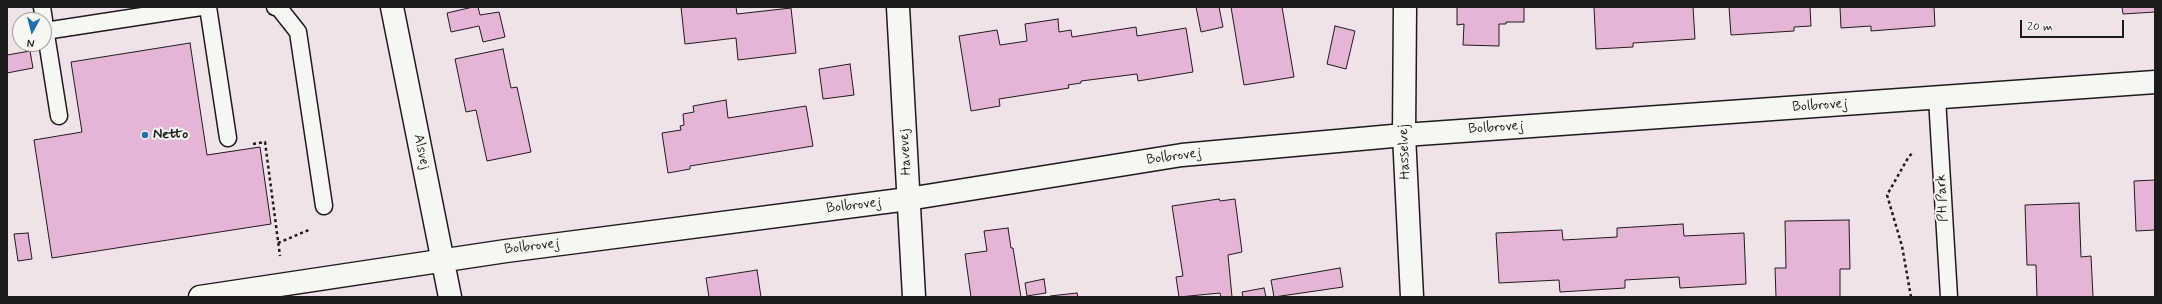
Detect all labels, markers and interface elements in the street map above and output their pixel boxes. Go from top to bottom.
north arrow [12,12,52,52]
scale bar [2022,12,2126,38]
text: 20 m [2027,19,2053,35]
text: N [26,36,35,50]
street label: Bolbrovej [1792,96,1848,116]
street label: Bolbrovej [1468,118,1524,138]
street label: Hasselvej [1396,124,1414,180]
place label: Netto [153,127,188,143]
street label: Havevej [896,128,916,176]
marker: Netto [140,130,150,140]
street label: Alsvej [409,133,433,171]
street label: Bolbrovej [1145,145,1203,169]
street label: PH Park [1933,174,1953,222]
street label: Bolbrovej [825,194,883,218]
street label: Bolbrovej [503,235,561,259]

